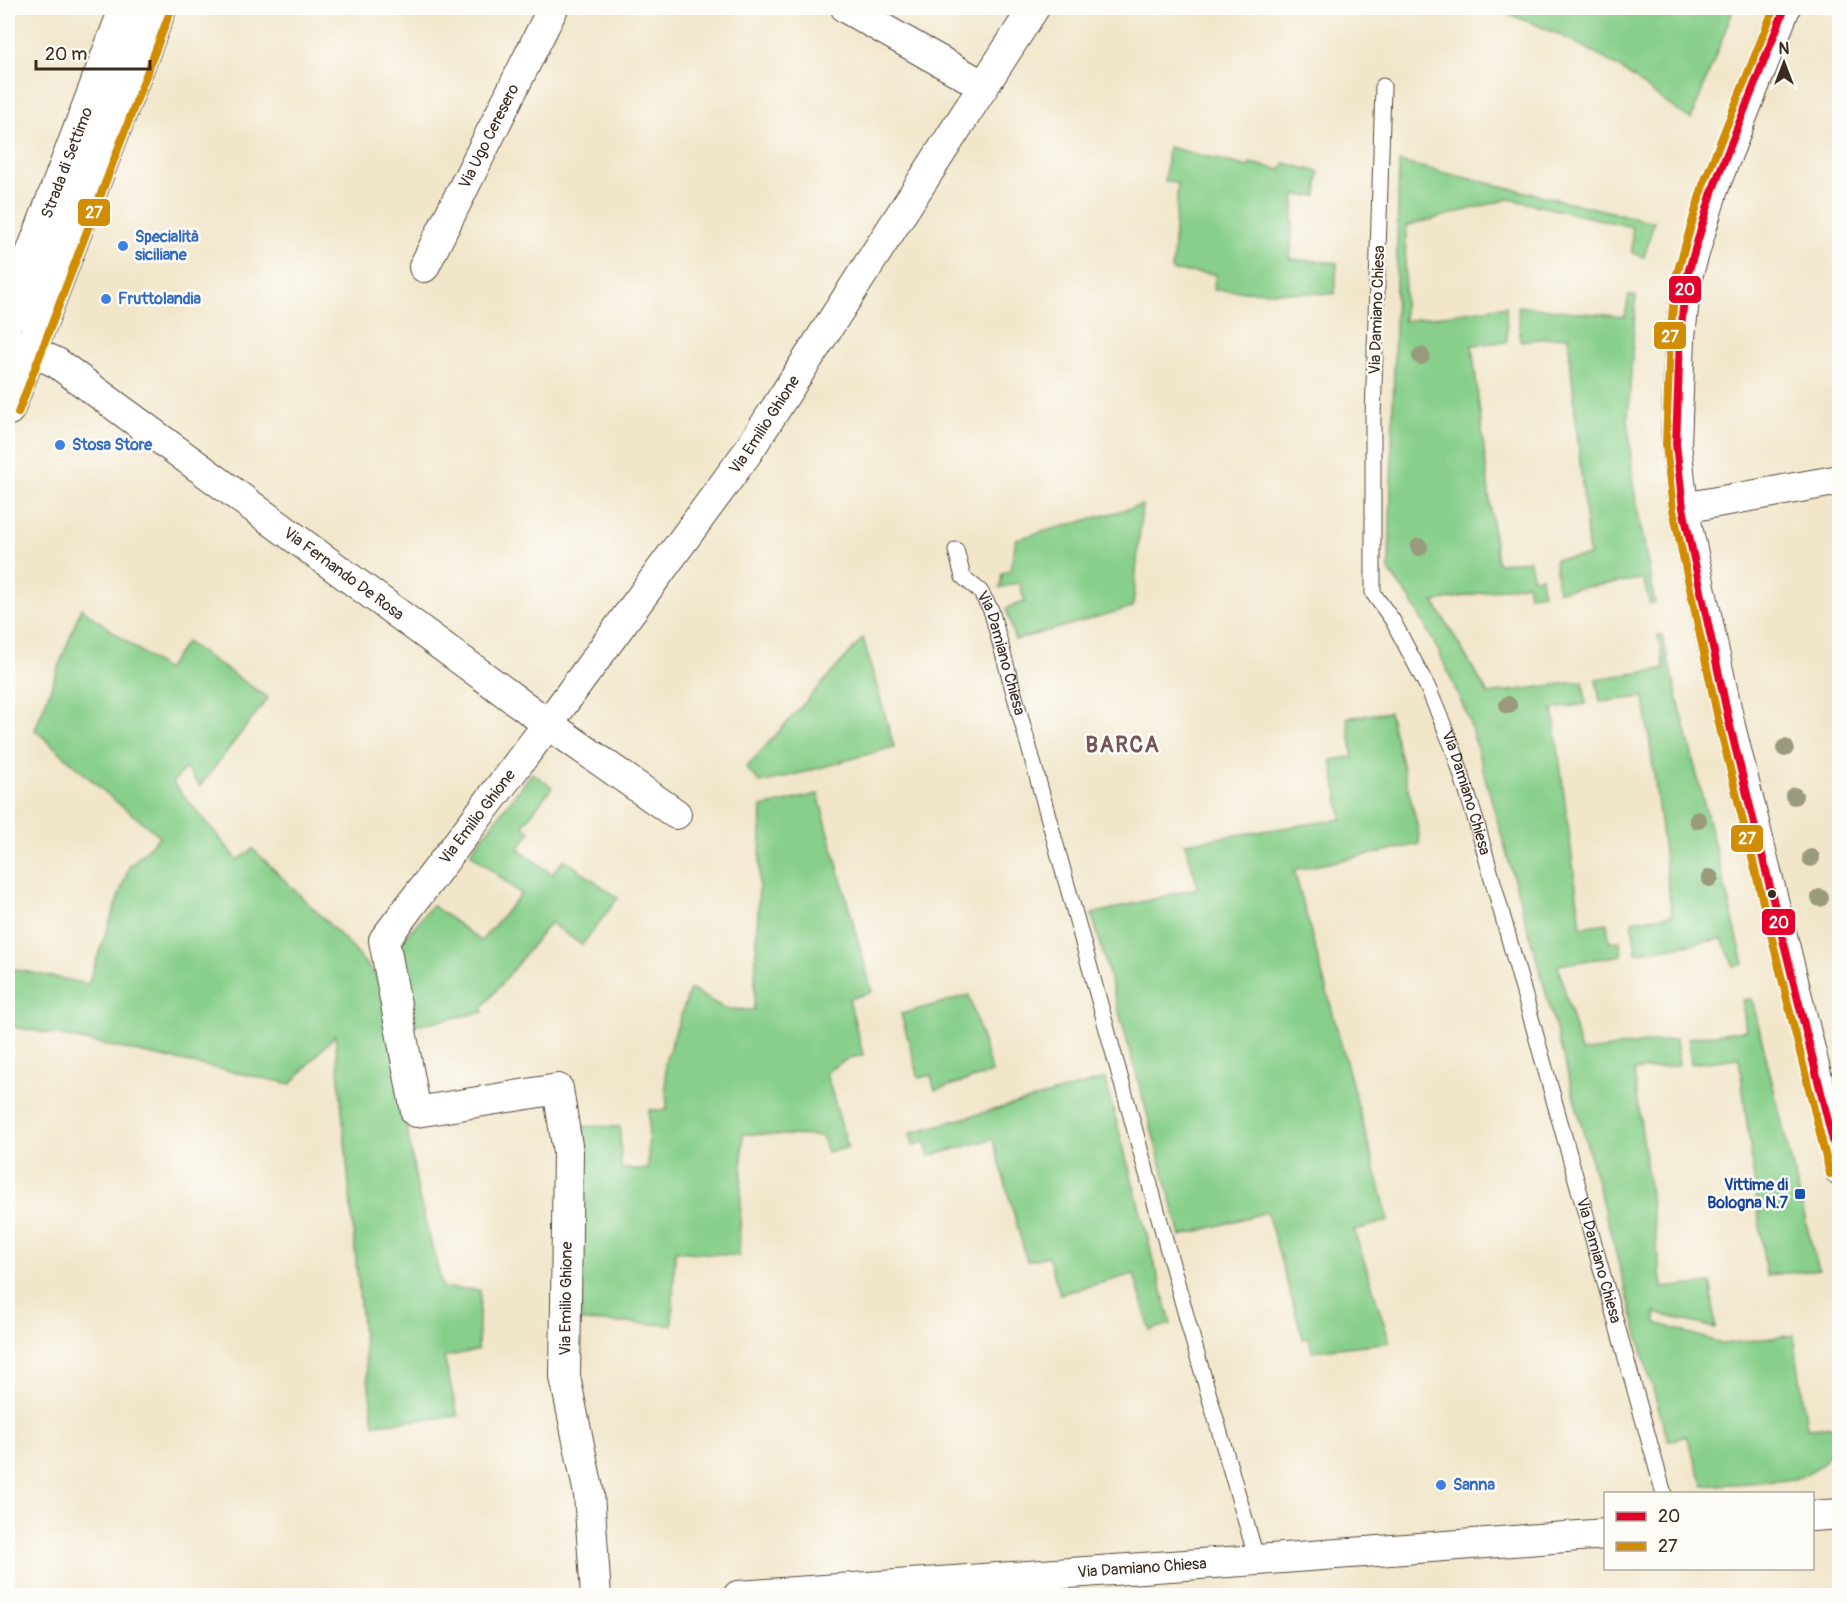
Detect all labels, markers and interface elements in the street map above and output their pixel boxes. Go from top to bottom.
scale bar [36,33,150,71]
north arrow [1754,33,1814,93]
text: N [1779,39,1790,59]
text: 20 m [45,43,87,66]
street label: Via Ugo Ceresero [455,80,524,192]
street label: Strada di Settimo [37,104,97,221]
line badge: 27 [77,198,111,227]
text: 27 [85,203,103,223]
place label: Specialità siciliane [135,227,199,265]
marker: Specialità siciliane [116,239,130,253]
street label: Via Damiano Chiesa [1365,245,1389,375]
line badge: 20 [1668,275,1702,304]
text: 20 [1675,280,1695,300]
place label: Fruttolandia [118,289,201,309]
marker: Fruttolandia [99,292,113,306]
line badge: 27 [1653,321,1687,350]
text: 27 [1661,327,1679,347]
street label: Via Emilio Ghione [725,372,804,478]
place label: Stosa Store [72,435,153,455]
marker: Stosa Store [53,438,67,452]
street label: Via Fernando De Rosa [279,523,408,625]
street label: Via Damiano Chiesa [972,587,1030,718]
street label: Via Damiano Chiesa [1437,728,1495,857]
district label: BARCA [1086,731,1160,759]
street label: Via Emilio Ghione [435,765,520,868]
line badge: 27 [1730,824,1764,853]
text: 27 [1738,829,1756,849]
unlabelled marker [1766,888,1778,900]
line badge: 20 [1761,908,1796,936]
text: 20 [1769,913,1789,933]
place label: Vittime di Bologna N.7 [1707,1175,1789,1213]
marker: Vittime di Bologna N.7 [1793,1187,1807,1201]
street label: Via Damiano Chiesa [1572,1196,1626,1325]
street label: Via Emilio Ghione [555,1241,577,1356]
place label: Sanna [1453,1475,1495,1495]
marker: Sanna [1434,1478,1448,1492]
legend [1604,1492,1814,1570]
text: 20 [1658,1505,1680,1528]
text: 27 [1658,1535,1678,1558]
street label: Via Damiano Chiesa [1077,1554,1207,1582]

